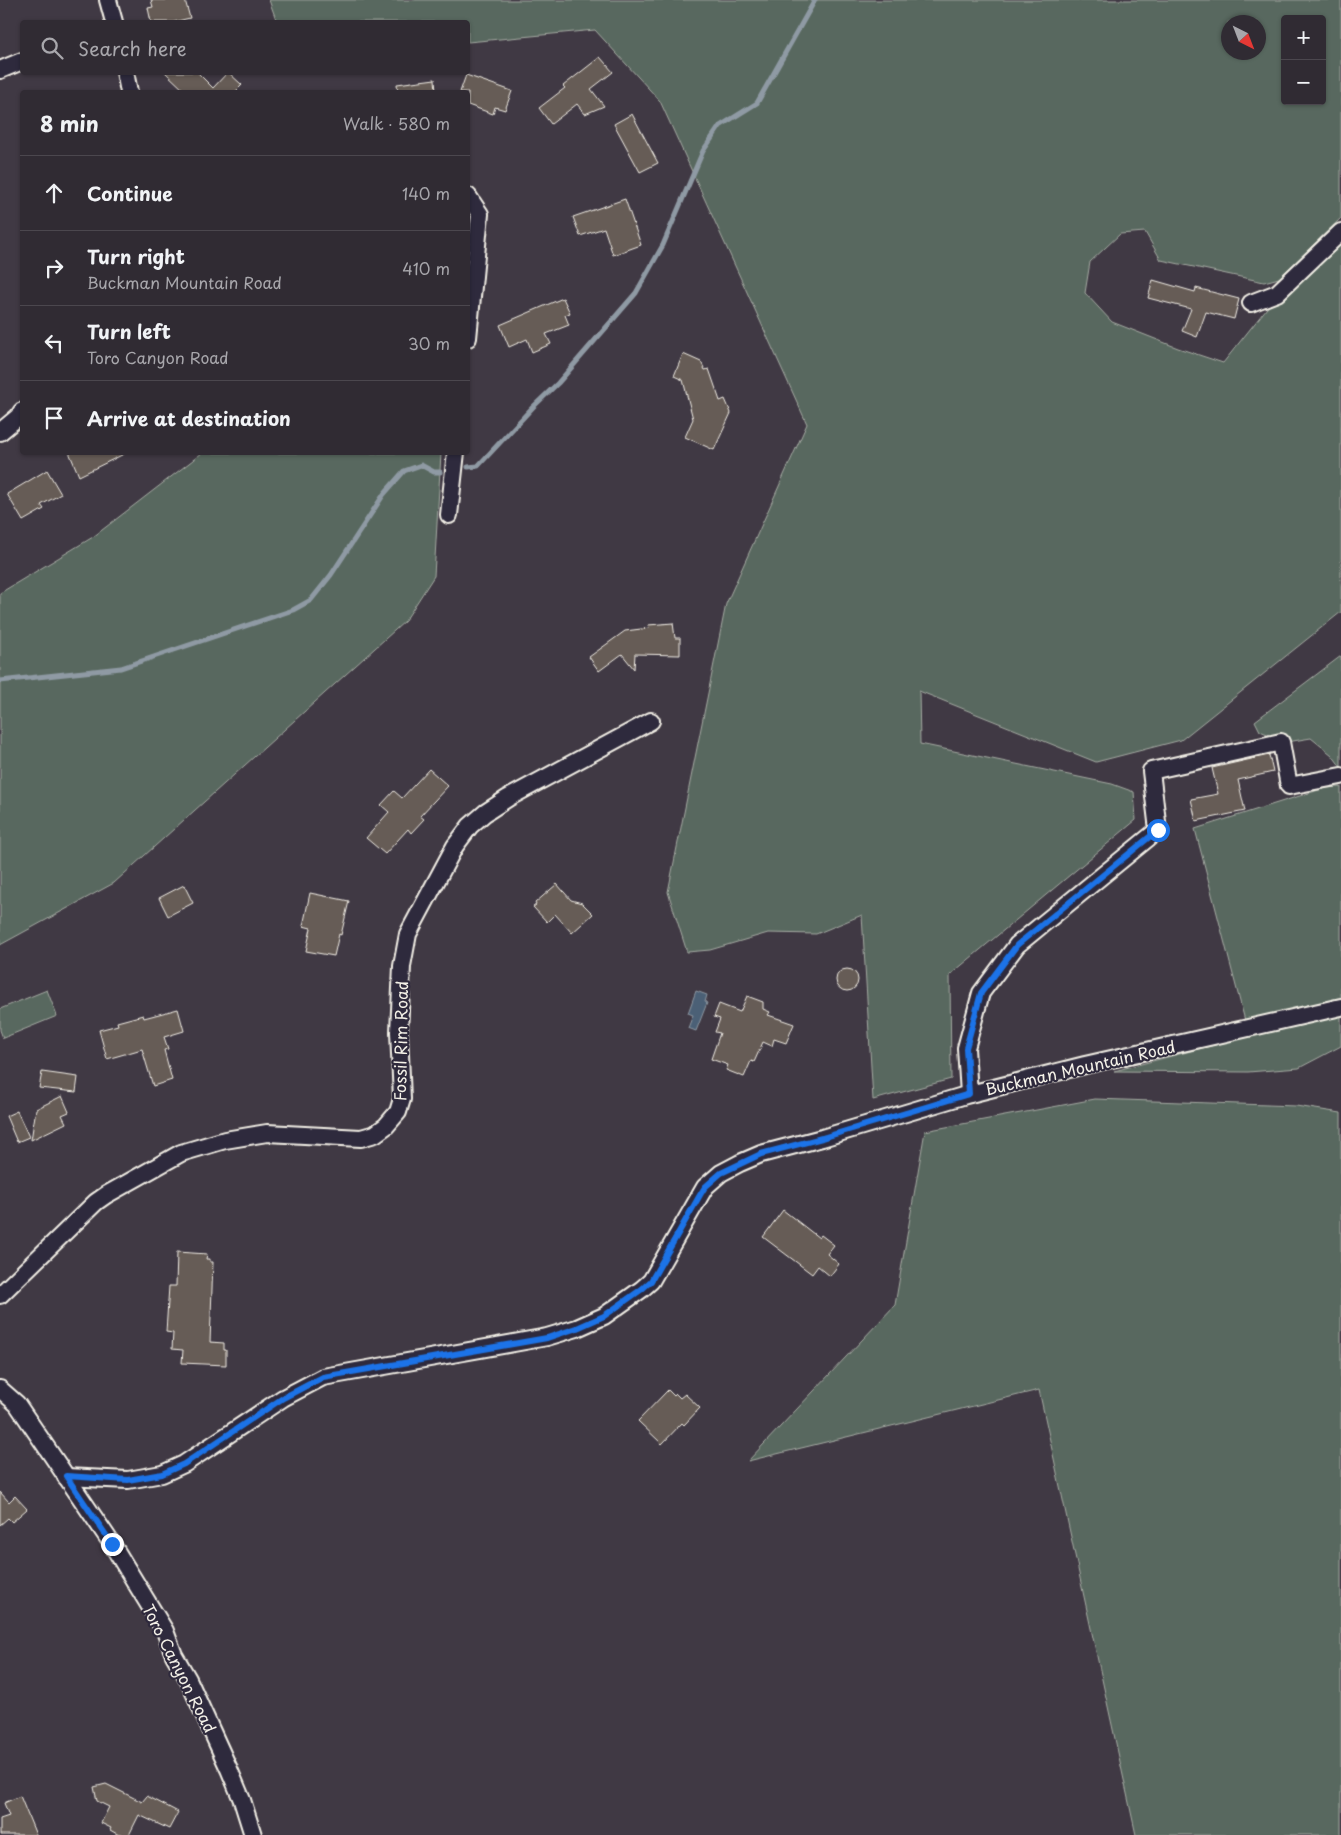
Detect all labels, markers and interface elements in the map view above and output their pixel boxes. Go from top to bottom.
north arrow [1221,15,1266,60]
map controls [1281,15,1326,105]
button: + [1281,15,1326,60]
search box [20,20,470,75]
icon: search [38,34,66,62]
text: Search here [78,34,187,62]
button: − [1281,60,1326,105]
text: 8 min [40,107,99,139]
text: Walk · 580 m [343,111,450,135]
icon: ahead [40,179,68,207]
text: Continue [87,179,173,207]
text: 140 m [402,181,450,205]
text: Turn right [87,242,185,270]
icon: right [40,254,68,282]
text: 410 m [402,256,450,280]
text: Buckman Mountain Road [87,270,282,294]
text: Turn left [87,317,171,345]
icon: left [40,329,68,357]
text: 30 m [408,331,450,355]
text: Toro Canyon Road [87,345,229,369]
icon: arrive [40,404,68,432]
text: Arrive at destination [87,404,291,432]
route start [1147,819,1170,842]
street label: Fossil Rim Road [387,981,413,1101]
street label: Buckman Mountain Road [982,1033,1178,1101]
route end [101,1533,124,1556]
street label: Toro Canyon Road [137,1600,223,1736]

